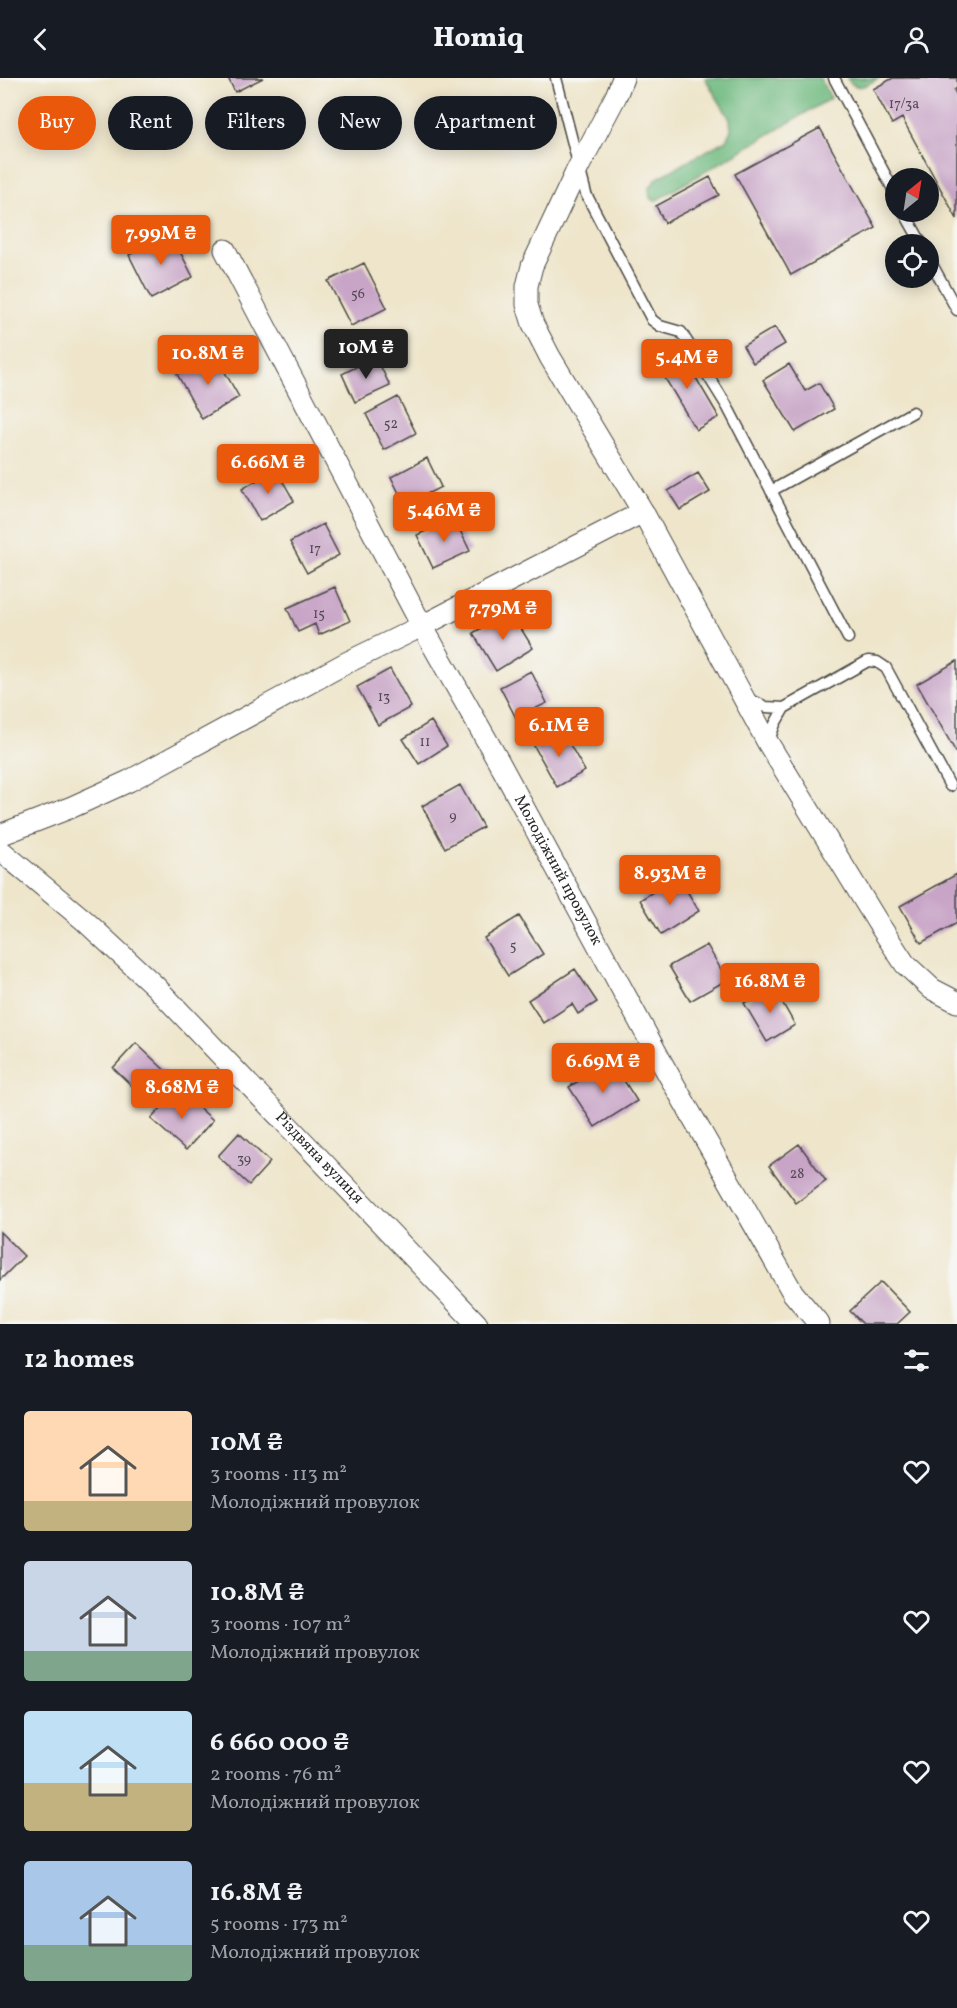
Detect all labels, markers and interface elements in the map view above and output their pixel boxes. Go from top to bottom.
text: Homiq [433,20,524,58]
icon: back [24,23,57,56]
icon: person [900,23,933,56]
house number: 17/3а [889,95,919,114]
chip: Buy [18,96,96,150]
chip: Rent [108,96,193,150]
chip: Filters [205,96,306,150]
chip: New [318,96,402,150]
chip: Apartment [414,96,557,150]
north arrow [885,168,939,222]
map controls [885,168,939,288]
pin: 7.99M ₴ [106,215,216,266]
text: 7.99M ₴ [125,220,197,248]
button: locate [885,234,939,288]
house number: 56 [351,285,365,304]
pin: 10M ₴ [324,329,408,380]
text: 10M ₴ [338,334,394,362]
pin: 10.8M ₴ [153,335,263,386]
pin: 5.4M ₴ [638,339,736,390]
text: 10.8M ₴ [172,340,244,368]
text: 5.4M ₴ [655,344,719,372]
house number: 52 [384,415,398,434]
pin: 6.66M ₴ [213,444,323,495]
text: 6.66M ₴ [231,449,305,477]
pin: 5.46M ₴ [389,492,499,543]
text: 5.46M ₴ [407,497,481,525]
house number: 17 [309,540,321,559]
pin: 7.79M ₴ [448,590,558,641]
text: 7.79M ₴ [469,595,537,623]
house number: 15 [313,605,325,624]
house number: 13 [378,688,390,707]
pin: 6.1M ₴ [510,707,608,758]
text: 6.1M ₴ [529,712,589,740]
house number: 11 [420,733,430,752]
street label: Молодіжний провулок [508,791,608,950]
house number: 9 [449,807,457,826]
pin: 8.93M ₴ [615,855,725,906]
text: 8.93M ₴ [633,860,707,888]
house number: 5 [510,937,516,956]
pin: 16.8M ₴ [715,963,825,1014]
text: 16.8M ₴ [734,968,806,996]
pin: 6.69M ₴ [548,1043,658,1094]
text: 6.69M ₴ [566,1048,640,1076]
pin: 8.68M ₴ [127,1069,237,1120]
text: 8.68M ₴ [145,1074,219,1102]
street label: Різдвяна вулиця [270,1107,368,1209]
house number: 39 [237,1150,251,1169]
house number: 28 [790,1165,804,1184]
text: 12 homes [24,1342,135,1378]
icon: filters [900,1344,933,1377]
text: 10M ₴ [210,1425,283,1461]
icon: home [72,1435,144,1507]
icon: heart [900,1455,933,1488]
text: 3 rooms · 113 m² [210,1461,347,1489]
text: Молодіжний провулок [210,1489,420,1517]
text: 10.8M ₴ [210,1575,305,1611]
icon: home [72,1585,144,1657]
icon: heart [900,1605,933,1638]
text: 3 rooms · 107 m² [210,1611,351,1639]
text: Молодіжний провулок [210,1639,420,1667]
text: 6 660 000 ₴ [210,1725,349,1761]
icon: home [72,1735,144,1807]
icon: heart [900,1755,933,1788]
text: 2 rooms · 76 m² [210,1761,342,1789]
text: Молодіжний провулок [210,1789,420,1817]
text: 16.8M ₴ [210,1875,303,1911]
icon: home [72,1885,144,1957]
icon: heart [900,1905,933,1938]
text: 5 rooms · 173 m² [210,1911,348,1939]
text: Молодіжний провулок [210,1939,420,1967]

